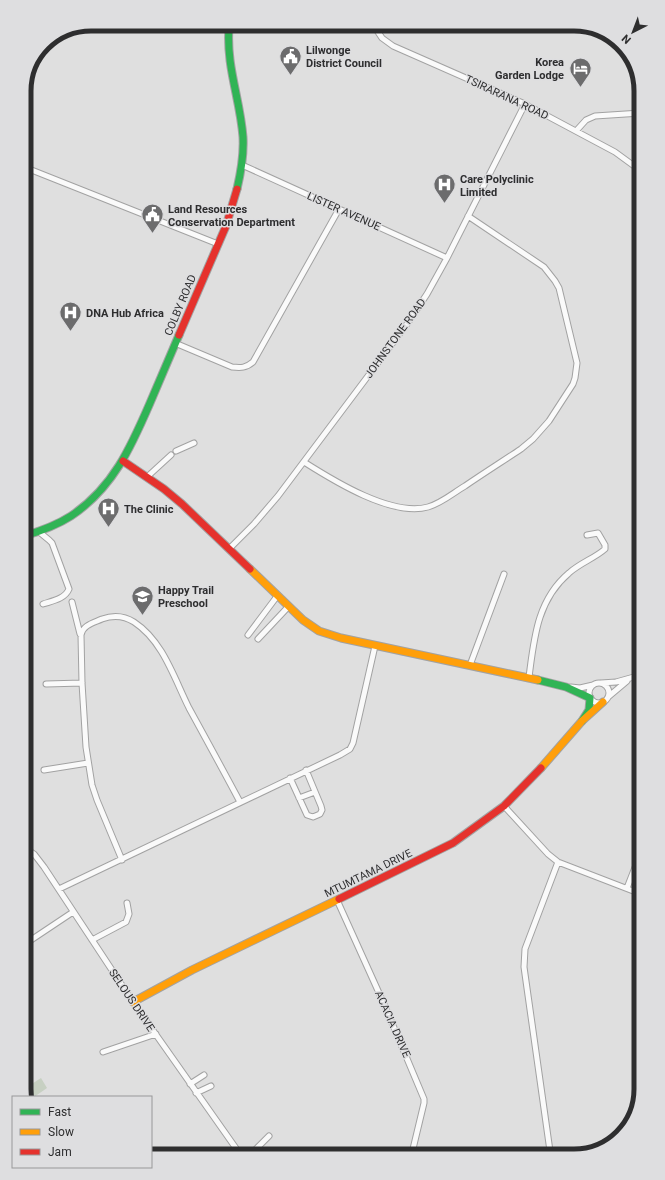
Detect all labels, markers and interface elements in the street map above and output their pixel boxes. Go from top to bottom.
north arrow [613,12,653,52]
text: N [619,31,634,46]
public building icon: Lilwonge District Council [277,43,303,76]
place label: Lilwonge District Council [306,44,382,70]
hotel icon: Korea Garden Lodge [567,55,593,88]
place label: Korea Garden Lodge [495,56,564,82]
street label: TSIRARANA ROAD [463,72,550,122]
hospital icon: Care Polyclinic Limited [431,172,457,205]
place label: Care Polyclinic Limited [460,173,534,199]
street label: LISTER AVENUE [305,189,383,233]
public building icon: Land Resources Conservation Department [140,202,166,235]
place label: Land Resources Conservation Department [168,203,295,229]
street label: COLBY ROAD [162,273,199,338]
street label: JOHNSTONE ROAD [362,296,429,381]
hospital icon: DNA Hub Africa [57,300,83,333]
place label: DNA Hub Africa [86,307,164,320]
hospital icon: The Clinic [96,496,122,529]
place label: The Clinic [124,503,174,516]
school or university icon: Happy Trail Preschool [130,583,156,616]
place label: Happy Trail Preschool [158,584,214,610]
street label: MTUMTAMA DRIVE [322,847,414,900]
street label: SELOUS DRIVE [106,967,157,1034]
street label: ACACIA DRIVE [372,989,413,1060]
legend [12,1096,152,1168]
text: Fast [48,1105,71,1119]
text: Slow [48,1125,74,1139]
text: Jam [48,1145,72,1159]

